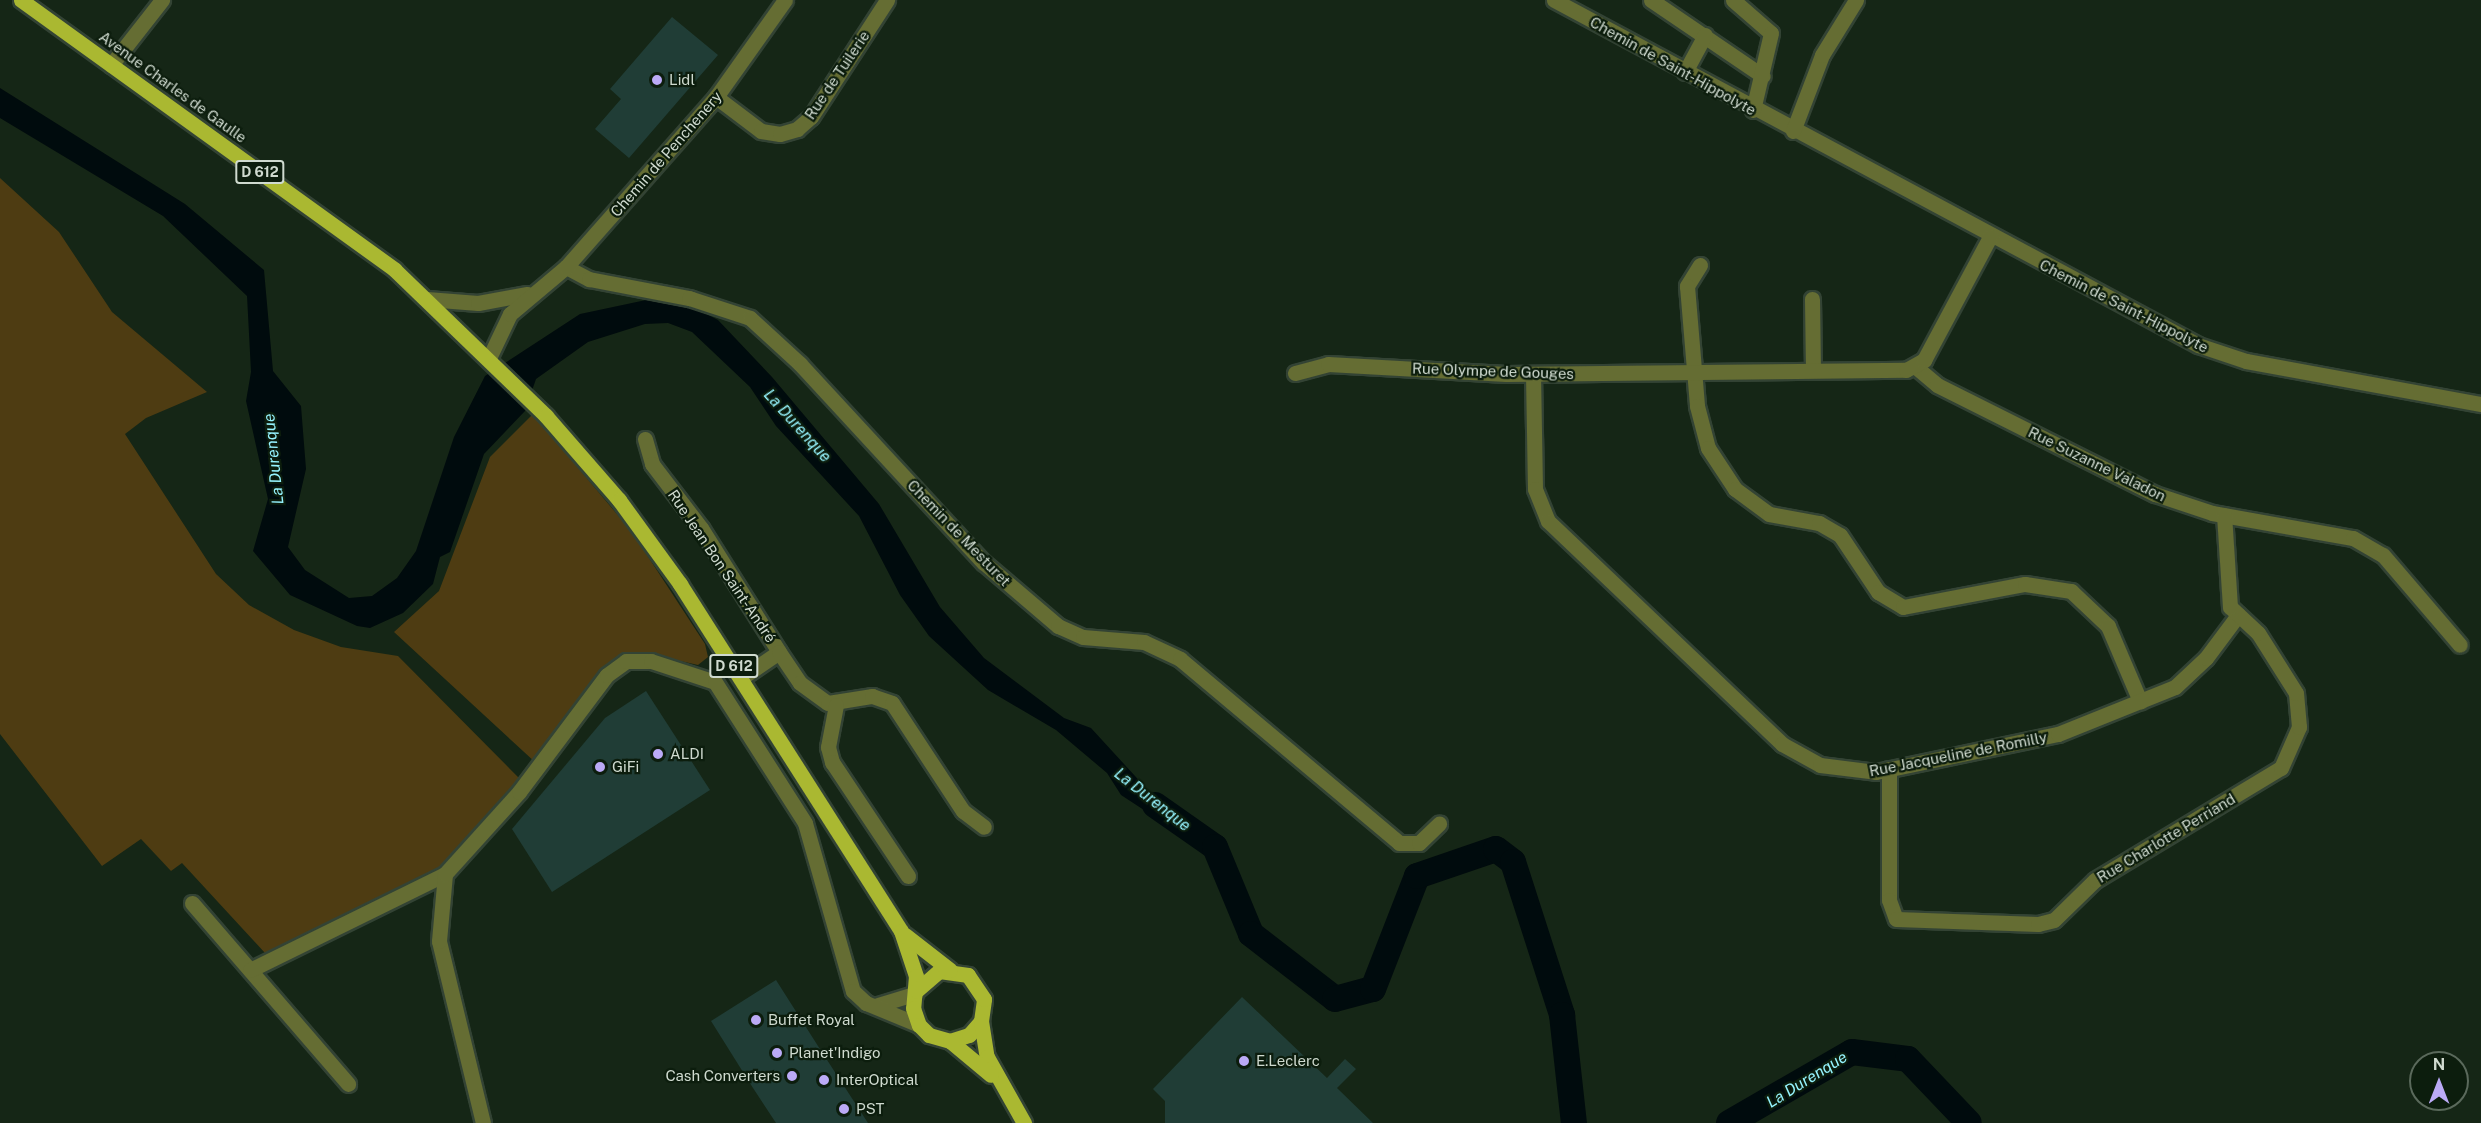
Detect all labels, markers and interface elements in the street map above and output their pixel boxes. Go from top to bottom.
street label: Chemin de Saint-Hippolyte [1587,13,1759,119]
street label: Avenue Charles de Gaulle [96,27,250,147]
street label: Rue de Tuilerie [801,27,873,123]
place label: Lidl [669,71,695,89]
marker: Lidl [650,73,664,87]
street label: Chemin de Penchenery [607,87,725,221]
road number: D 612 [234,161,286,183]
street label: Chemin de Saint-Hippolyte [2036,255,2212,357]
street label: Rue Olympe de Gouges [1412,359,1574,383]
water label: La Durenque [759,386,835,466]
water label: La Durenque [260,413,288,505]
street label: Rue Suzanne Valadon [2025,423,2169,505]
street label: Chemin de Mesturet [904,476,1014,590]
street label: Rue Jean Bon Saint-André [664,486,780,646]
road number: D 612 [708,655,760,677]
street label: Rue Jacqueline de Romilly [1867,728,2049,780]
place label: ALDI [670,745,704,763]
marker: ALDI [651,747,665,761]
place label: GiFi [612,758,639,776]
marker: GiFi [593,760,607,774]
water label: La Durenque [1110,764,1194,836]
street label: Rue Charlotte Perriand [2093,789,2239,887]
place label: Buffet Royal [768,1011,855,1029]
marker: Buffet Royal [749,1013,763,1027]
place label: Planet'Indigo [789,1044,881,1062]
marker: Planet'Indigo [770,1046,784,1060]
water label: La Durenque [1763,1048,1851,1112]
north arrow [2409,1051,2469,1111]
place label: E.Leclerc [1256,1052,1320,1070]
marker: E.Leclerc [1237,1054,1251,1068]
text: N [2433,1055,2445,1074]
place label: Cash Converters [665,1067,780,1085]
marker: Cash Converters [785,1069,799,1083]
place label: InterOptical [836,1071,919,1089]
marker: InterOptical [817,1073,831,1087]
place label: PST [856,1100,884,1118]
marker: PST [837,1102,851,1116]

